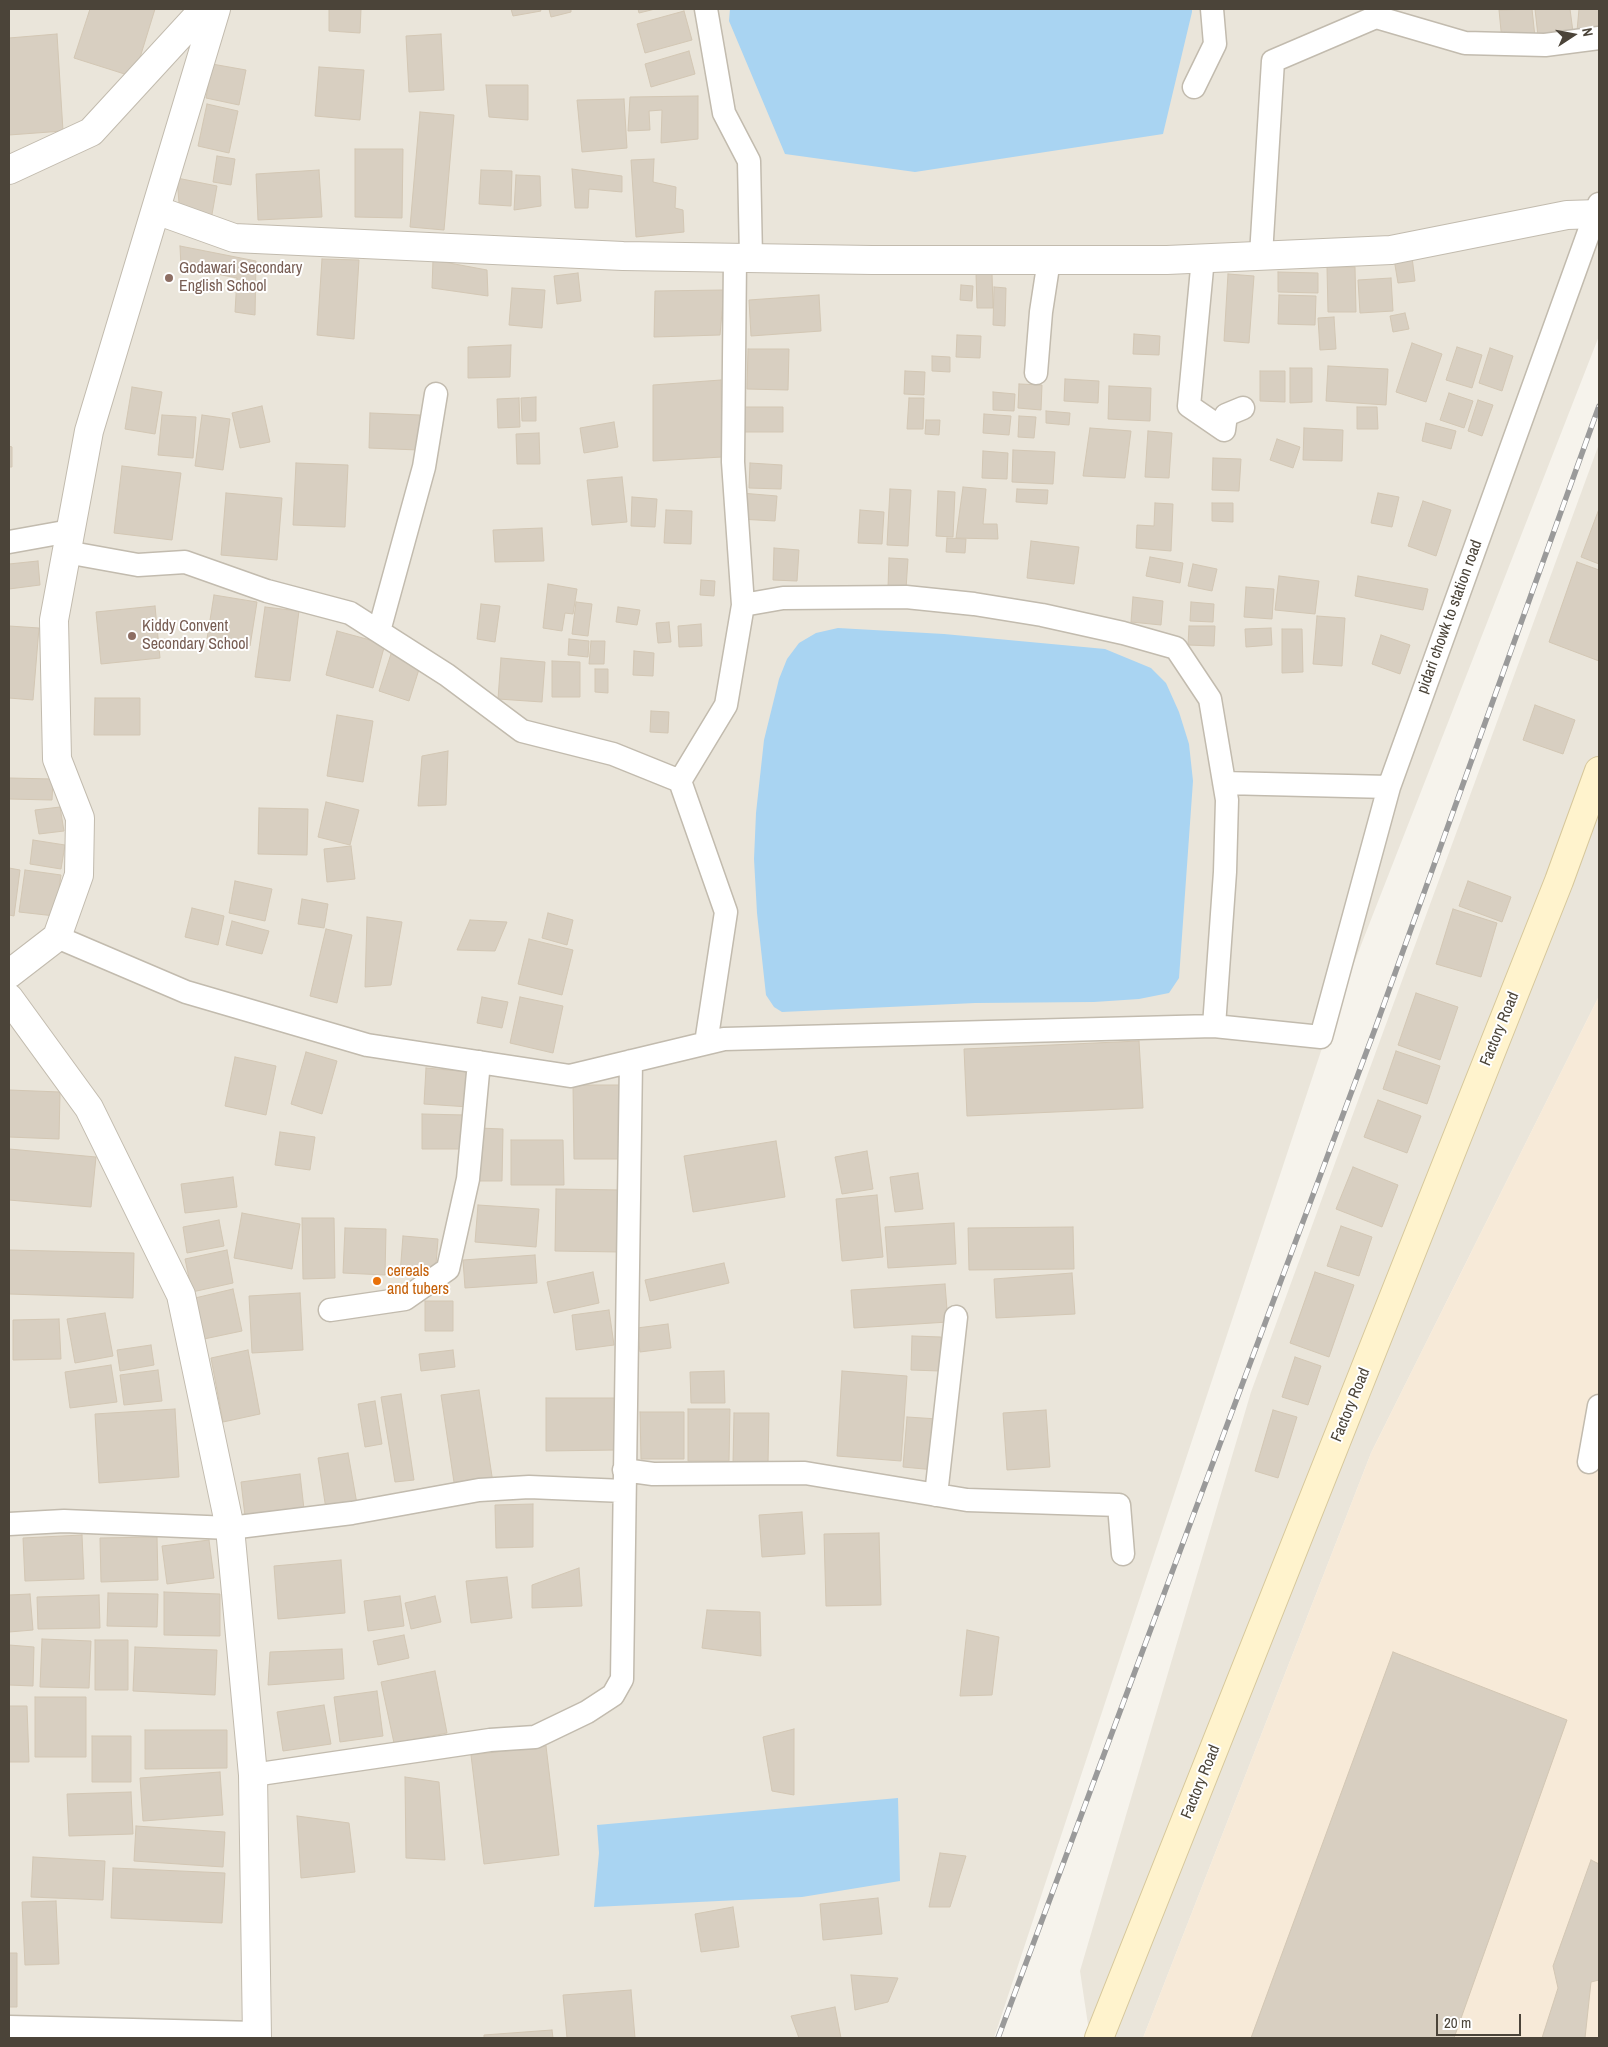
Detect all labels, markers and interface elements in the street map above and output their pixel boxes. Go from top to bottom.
north arrow [1548,10,1598,60]
text: N [1578,26,1597,38]
place label: Godawari Secondary English School [179,259,302,297]
marker: Godawari Secondary English School [163,272,175,284]
street label: pidari chowk to station road [1413,538,1487,696]
place label: Kiddy Convent Secondary School [142,617,248,655]
marker: Kiddy Convent Secondary School [126,630,138,642]
street label: Factory Road [1476,989,1524,1069]
place label: cereals and tubers [387,1262,449,1300]
marker: cereals and tubers [371,1275,383,1287]
street label: Factory Road [1327,1365,1375,1445]
street label: Factory Road [1177,1742,1225,1822]
scale bar [1438,2004,1523,2036]
text: 20 m [1444,2012,1471,2033]

